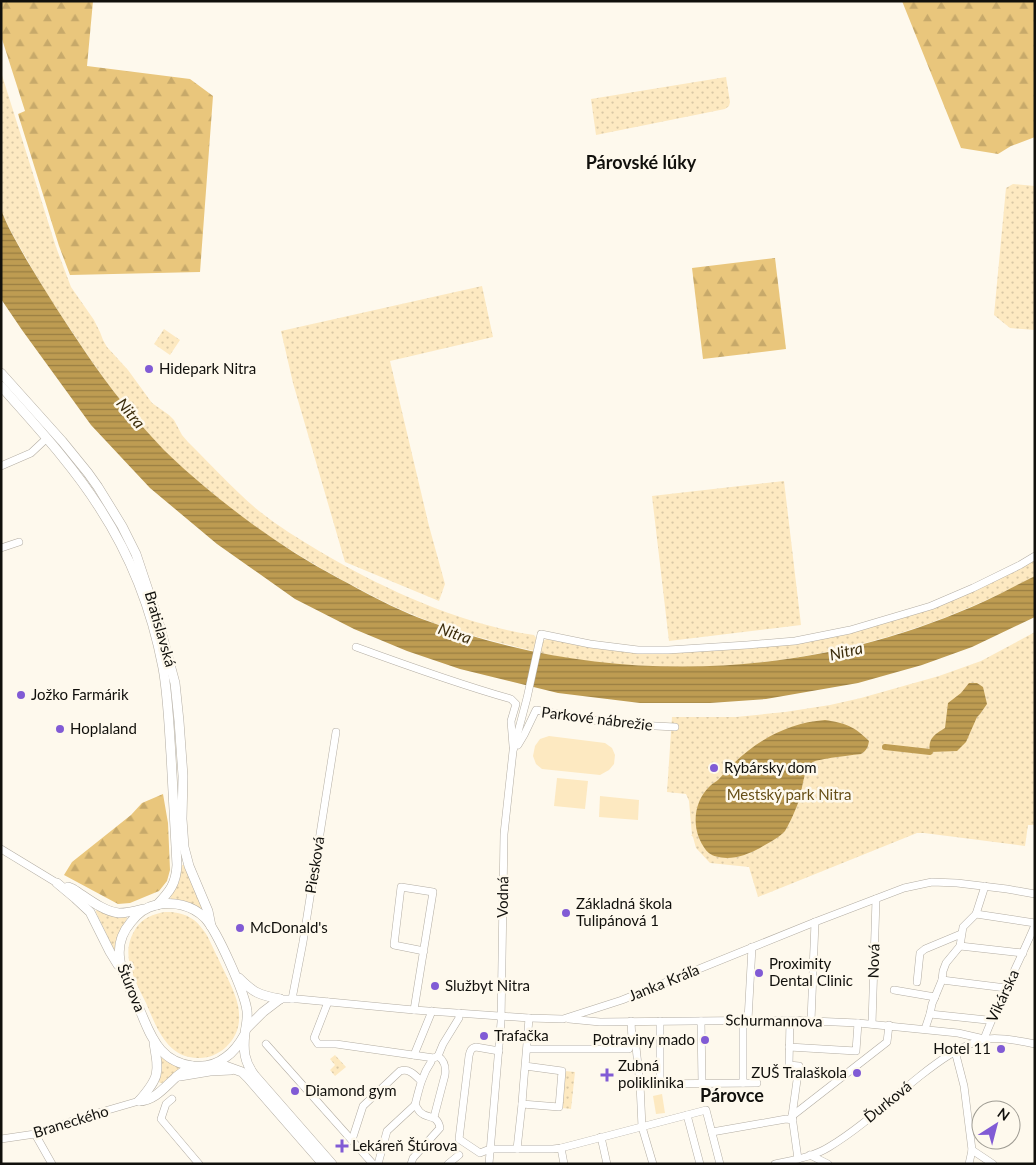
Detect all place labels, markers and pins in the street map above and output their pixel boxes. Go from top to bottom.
place label: Hidepark Nitra [159,359,256,377]
marker: Hidepark Nitra [143,363,155,375]
place label: Jožko Farmárik [31,685,129,703]
marker: Jožko Farmárik [15,689,27,701]
place label: Hoplaland [70,719,137,737]
marker: Hoplaland [54,723,66,735]
place label: Rybársky dom [724,758,817,776]
marker: Rybársky dom [708,762,720,774]
place label: Základná škola Tulipánová 1 [576,894,672,929]
marker: Základná škola Tulipánová 1 [560,907,572,919]
place label: McDonald's [250,918,328,936]
marker: McDonald's [234,922,246,934]
place label: Proximity Dental Clinic [769,954,853,989]
marker: Proximity Dental Clinic [753,967,765,979]
place label: Službyt Nitra [445,976,530,994]
marker: Službyt Nitra [429,980,441,992]
place label: Trafačka [494,1026,549,1044]
marker: Trafačka [478,1030,490,1042]
place label: Potraviny mado [593,1030,695,1048]
marker: Potraviny mado [699,1034,711,1046]
place label: Hotel 11 [933,1039,991,1057]
marker: Hotel 11 [995,1043,1007,1055]
place label: Zubná poliklinika [618,1056,684,1091]
place label: ZUŠ Tralaškola [751,1063,847,1081]
marker: ZUŠ Tralaškola [851,1067,863,1079]
marker: Zubná poliklinika [600,1068,614,1082]
place label: Diamond gym [305,1081,397,1099]
marker: Diamond gym [289,1085,301,1097]
place label: Lekáreň Štúrova [352,1136,457,1154]
marker: Lekáreň Štúrova [336,1140,348,1152]

